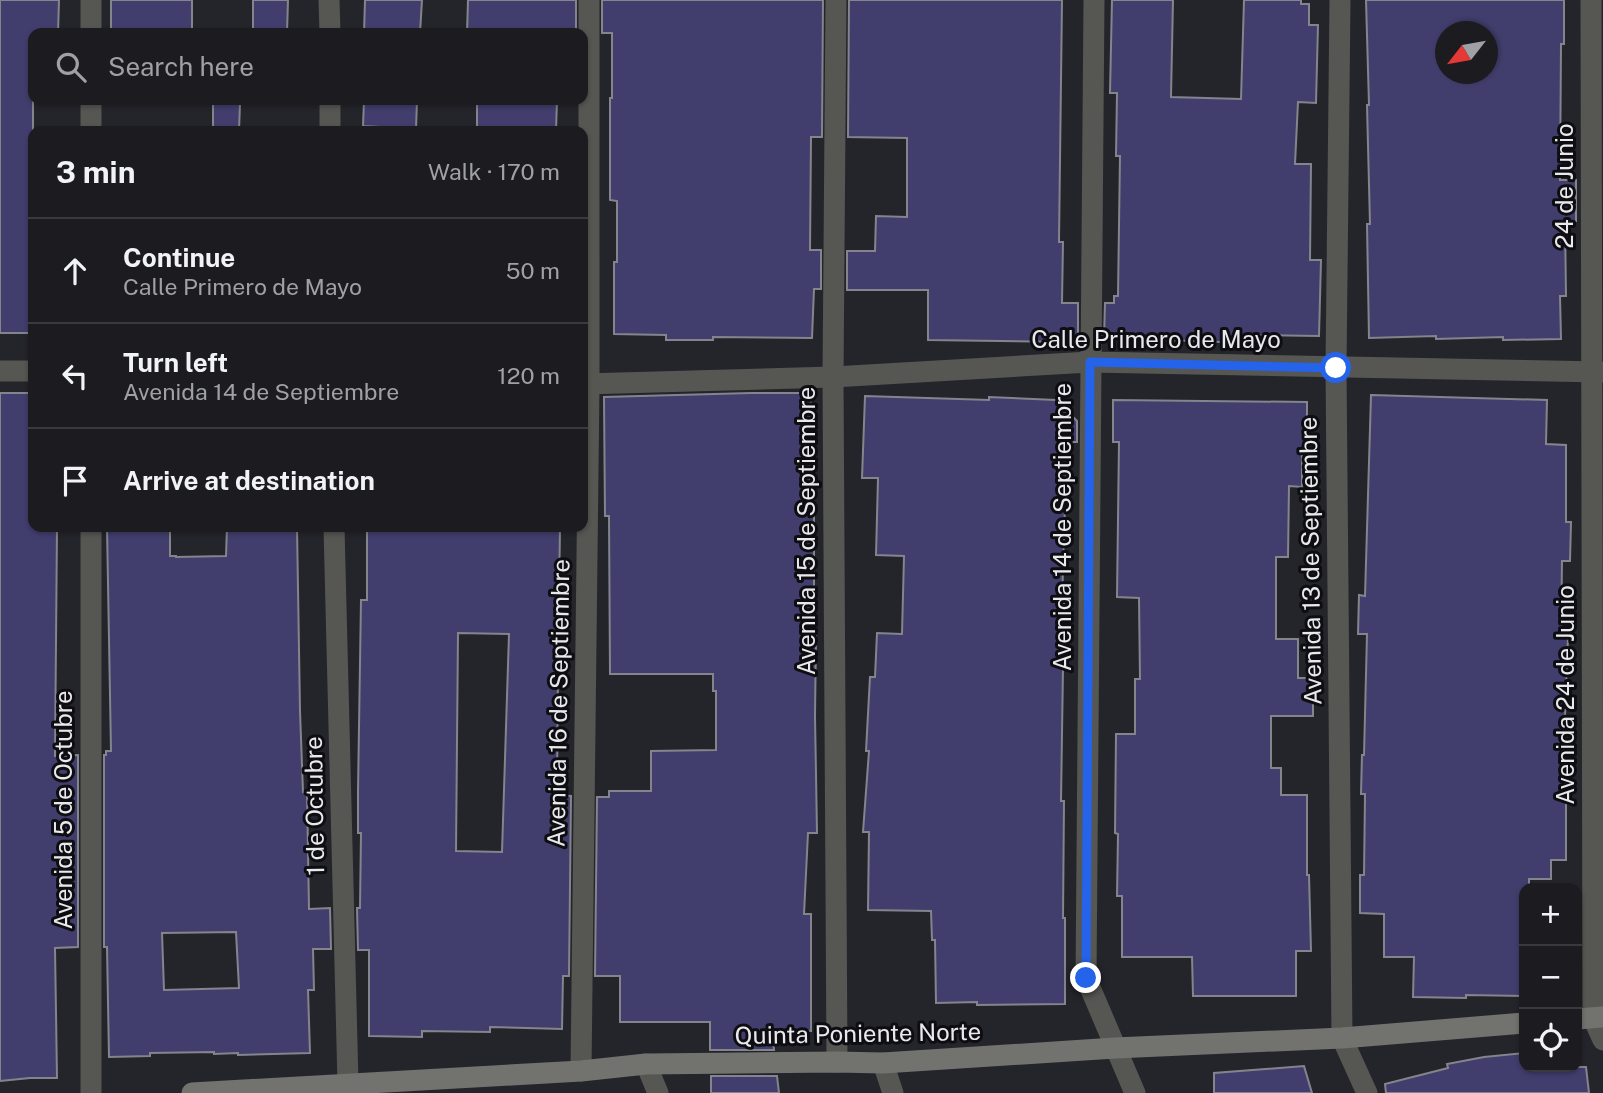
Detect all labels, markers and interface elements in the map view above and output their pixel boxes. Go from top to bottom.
north arrow [1435,21,1498,84]
search box [28,28,588,105]
icon: search [52,48,90,86]
text: Search here [108,51,254,82]
street label: 24 de Junio [1550,123,1578,249]
text: 3 min [56,154,135,190]
text: Walk · 170 m [428,158,560,185]
text: Continue [123,242,235,273]
icon: ahead [56,252,94,290]
text: 50 m [506,257,560,284]
text: Calle Primero de Mayo [123,273,362,300]
street label: Calle Primero de Mayo [1031,325,1281,353]
text: Turn left [123,347,228,378]
route start [1320,352,1351,383]
icon: left [56,357,94,395]
text: 120 m [497,362,560,389]
text: Avenida 14 de Septiembre [123,378,399,405]
street label: Avenida 14 de Septiembre [1048,383,1076,671]
street label: Avenida 15 de Septiembre [792,387,820,675]
street label: Avenida 13 de Septiembre [1293,417,1327,705]
icon: arrive [56,462,94,500]
text: Arrive at destination [123,465,375,496]
street label: Avenida 16 de Septiembre [541,559,575,847]
street label: Avenida 24 de Junio [1551,585,1579,805]
street label: Avenida 5 de Octubre [49,690,77,930]
street label: 1 de Octubre [299,736,329,876]
map controls [1519,883,1582,1072]
button: + [1519,883,1582,946]
button: − [1519,946,1582,1009]
route end [1070,962,1101,993]
button: locate [1519,1009,1582,1072]
street label: Quinta Poniente Norte [734,1017,982,1049]

